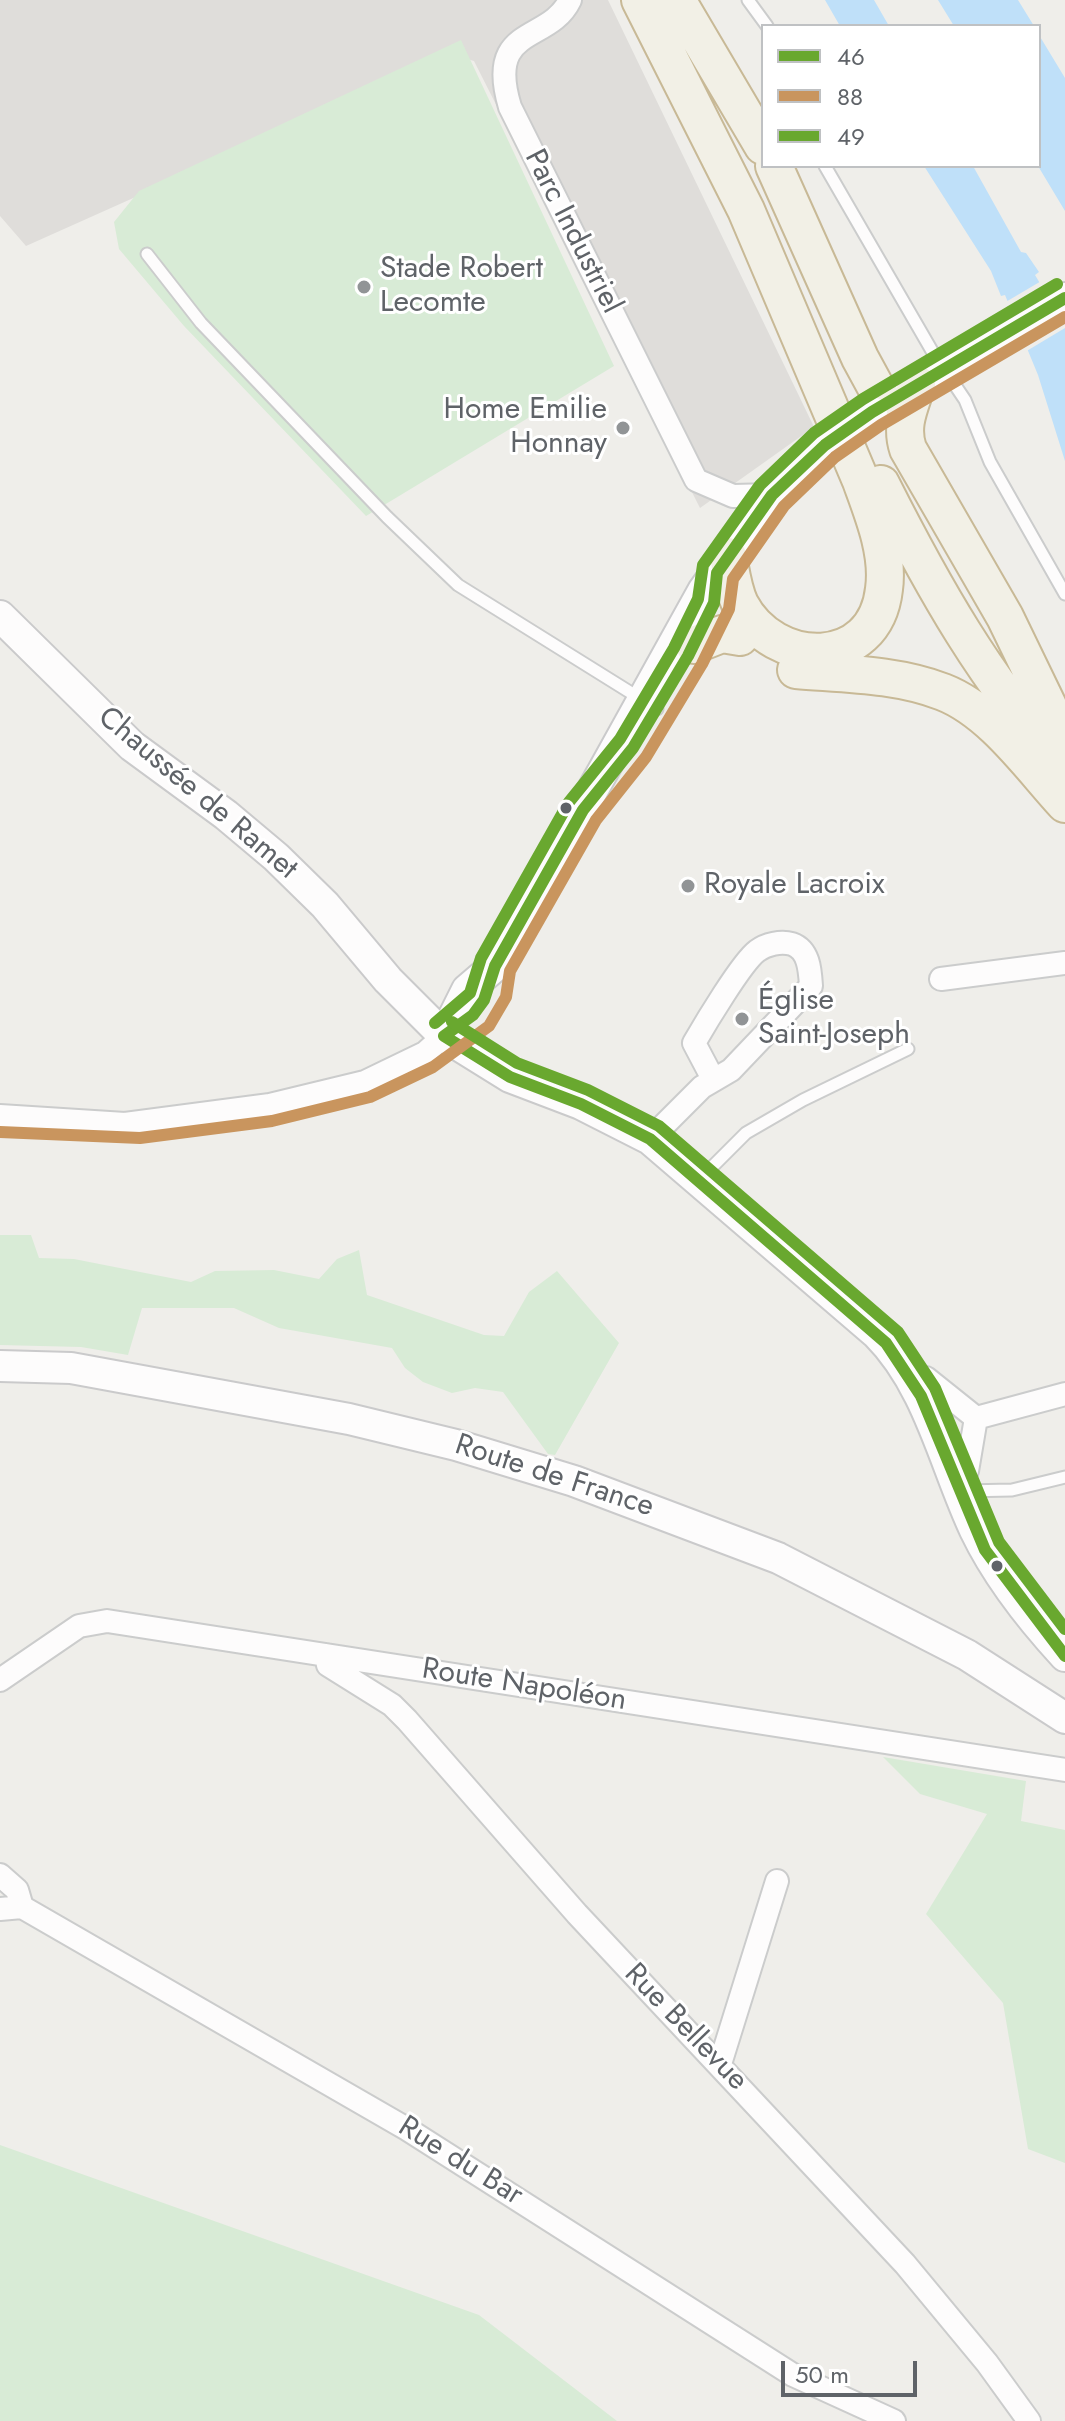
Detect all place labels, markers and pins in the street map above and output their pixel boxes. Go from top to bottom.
place label: Stade Robert Lecomte [380,252,543,322]
marker: Stade Robert Lecomte [355,278,373,296]
place label: Home Emilie Honnay [443,393,607,464]
marker: Home Emilie Honnay [614,419,632,437]
unlabelled marker [558,800,574,816]
place label: Royale Lacroix [704,868,885,904]
marker: Royale Lacroix [679,877,697,895]
place label: Église Saint-Joseph [758,984,910,1054]
marker: Église Saint-Joseph [733,1010,751,1028]
unlabelled marker [989,1558,1005,1574]

